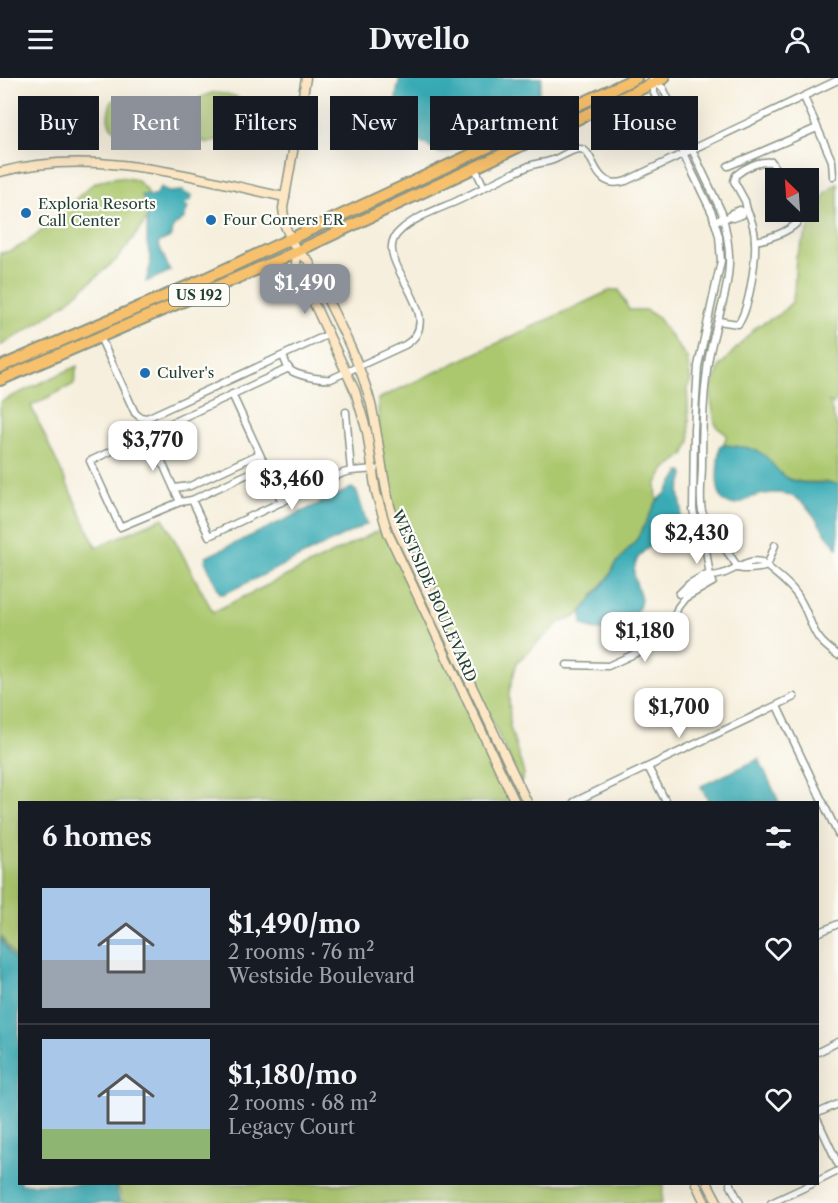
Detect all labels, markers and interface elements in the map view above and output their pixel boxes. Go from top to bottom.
icon: menu [24,23,57,56]
text: Dwello [369,23,469,56]
icon: person [781,23,814,56]
chip: Buy [18,96,99,150]
chip: Rent [111,96,201,150]
chip: Filters [213,96,318,150]
chip: New [330,96,418,150]
chip: Apartment [430,96,579,150]
chip: House [591,96,698,150]
north arrow [765,168,819,222]
map controls [765,168,819,222]
place label: Exploria Resorts Call Center [38,194,156,230]
marker: Exploria Resorts Call Center [19,206,33,220]
place label: Four Corners ER [223,210,345,229]
marker: Four Corners ER [204,213,218,227]
pin: $1,490 [256,264,354,315]
text: $1,490 [274,271,336,295]
road number: US 192 [169,284,229,306]
place label: Culver's [157,363,214,382]
marker: Culver's [138,366,152,380]
pin: $3,770 [104,421,202,472]
text: $3,770 [122,428,184,452]
pin: $3,460 [243,460,341,511]
text: $3,460 [260,467,324,491]
street label: WESTSIDE BOULEVARD [387,506,481,685]
pin: $2,430 [648,514,746,565]
text: $2,430 [665,521,729,545]
pin: $1,180 [596,612,694,663]
text: $1,180 [615,619,675,643]
pin: $1,700 [630,688,728,739]
text: $1,700 [648,695,710,719]
text: 6 homes [42,821,152,853]
icon: filters [762,821,795,854]
text: $1,490/mo [228,908,361,940]
icon: home [90,912,162,984]
icon: heart [762,932,795,965]
text: 2 rooms · 76 m² [228,940,374,964]
text: Westside Boulevard [228,964,415,988]
text: $1,180/mo [228,1059,357,1091]
icon: home [90,1063,162,1135]
icon: heart [762,1083,795,1116]
text: 2 rooms · 68 m² [228,1091,377,1115]
text: Legacy Court [228,1115,355,1139]

